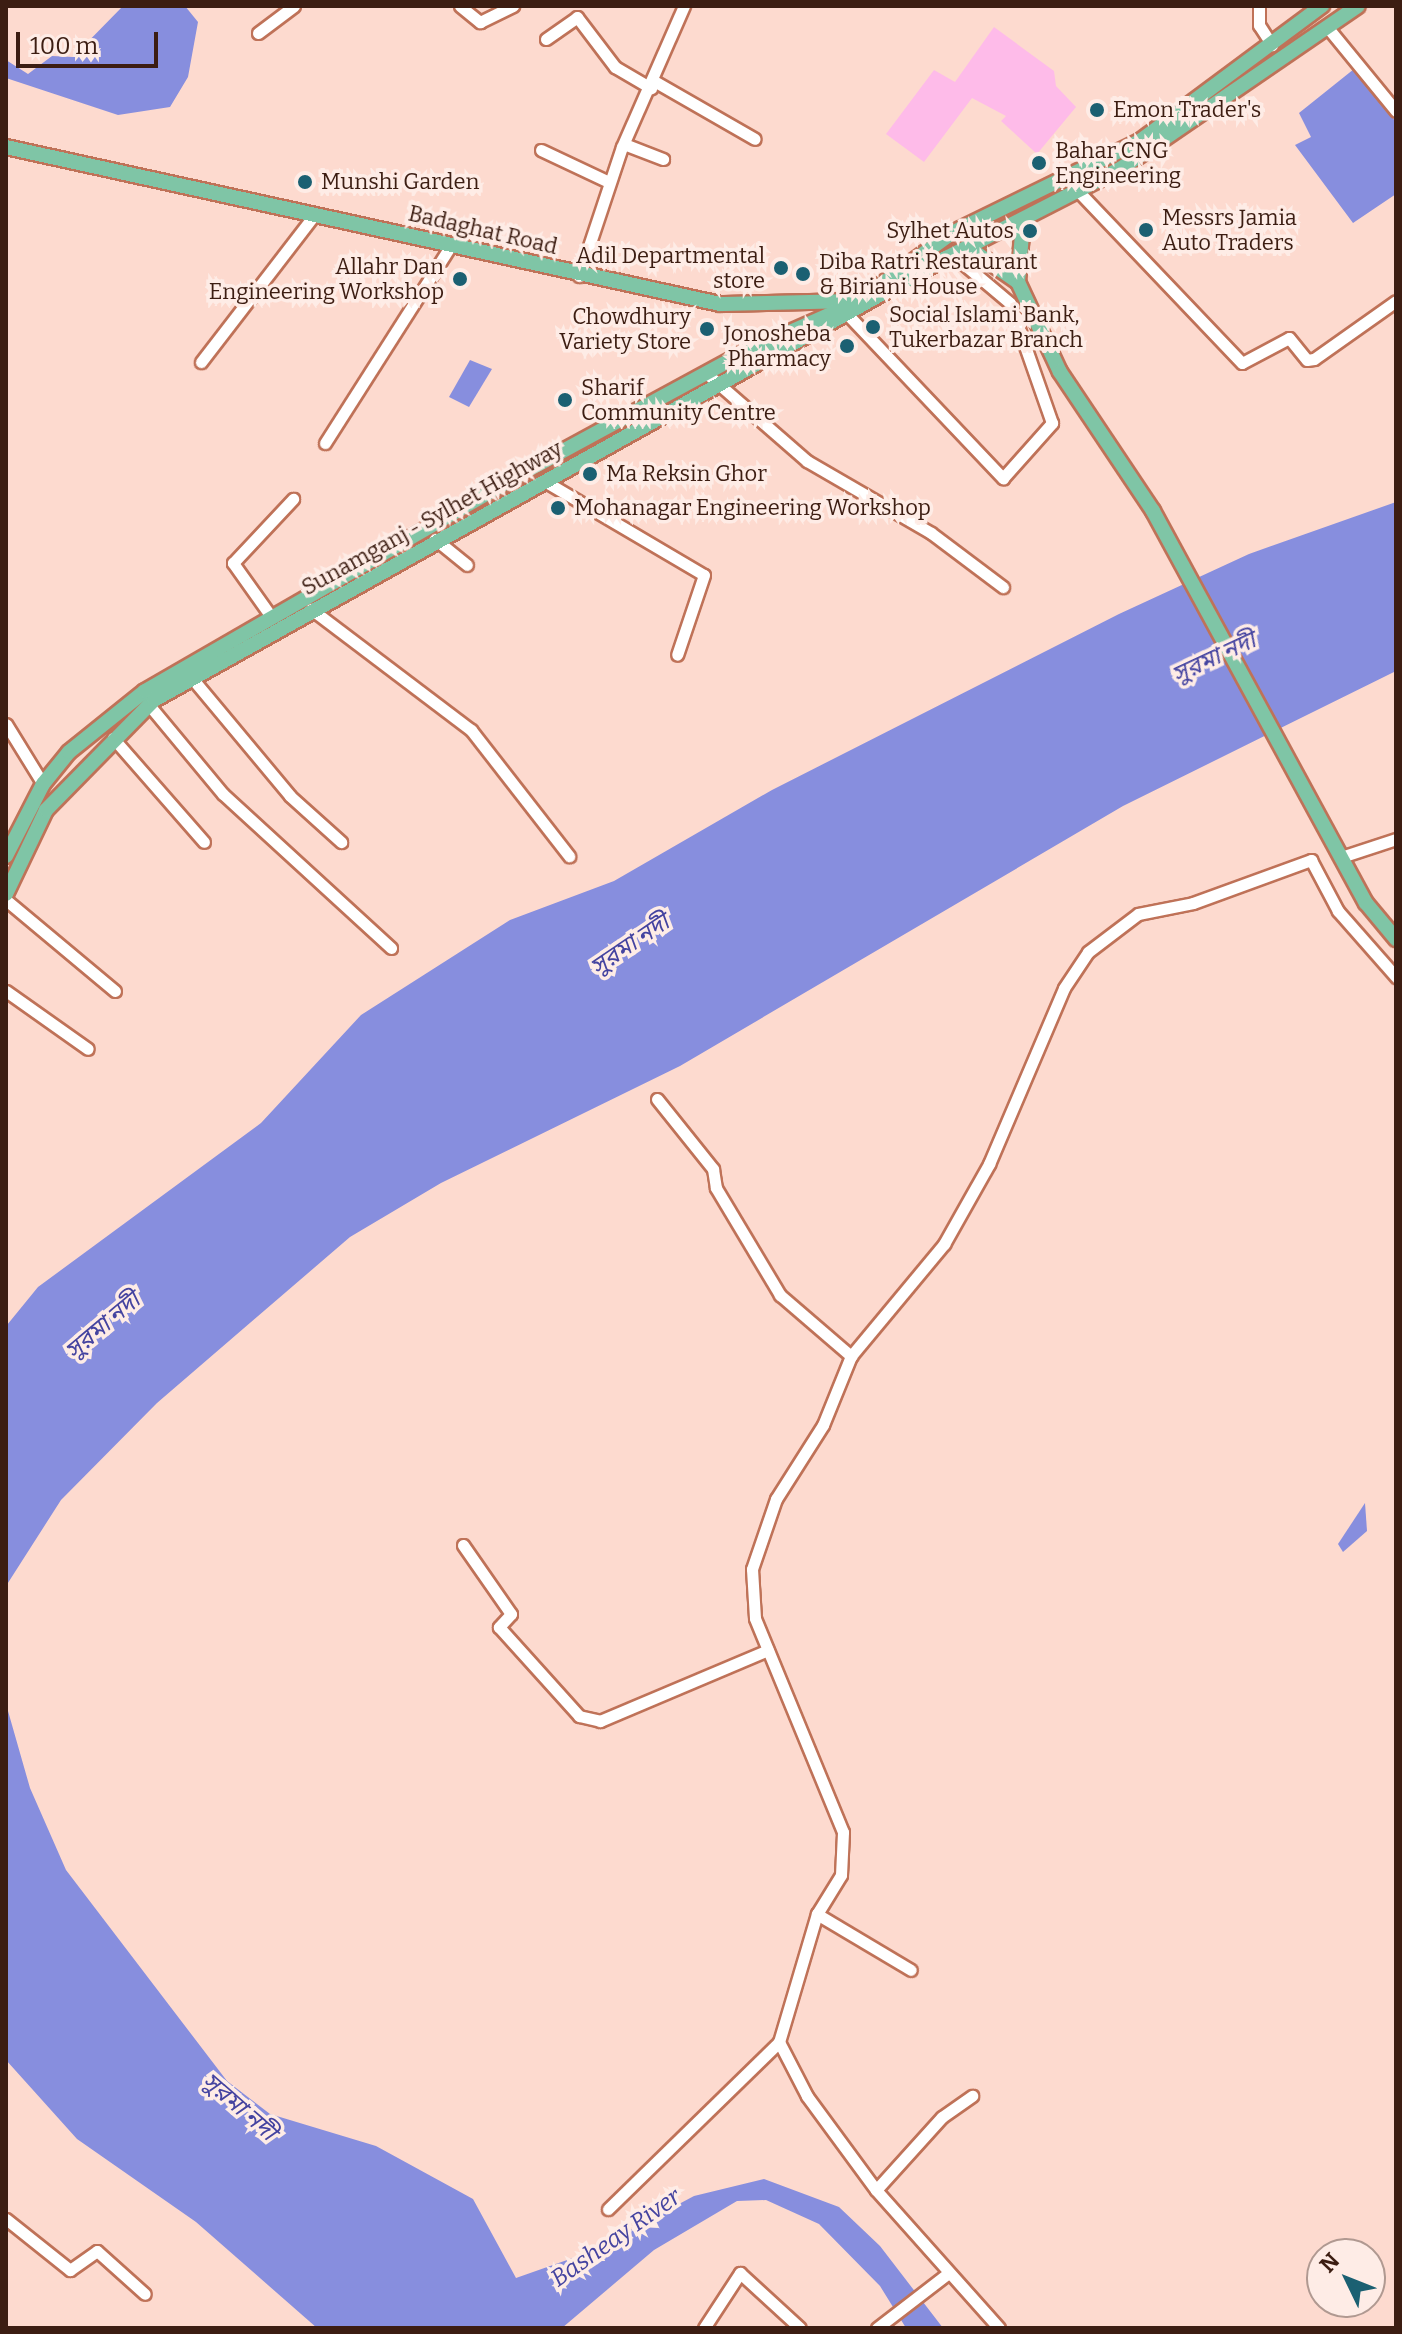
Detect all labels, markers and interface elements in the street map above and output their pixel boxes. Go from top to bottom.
scale bar [20,16,162,66]
text: 100 m [30,32,98,60]
place label: Emon Trader's [1113,97,1261,123]
marker: Emon Trader's [1088,101,1106,119]
place label: Bahar CNG Engineering [1055,137,1181,188]
marker: Bahar CNG Engineering [1030,154,1048,172]
place label: Munshi Garden [321,169,480,195]
marker: Munshi Garden [296,173,314,191]
street label: Badaghat Road [406,200,560,260]
place label: Messrs Jamia Auto Traders [1162,204,1297,256]
place label: Sylhet Autos [886,218,1014,244]
marker: Messrs Jamia Auto Traders [1137,221,1155,239]
marker: Sylhet Autos [1021,222,1039,240]
place label: Adil Departmental store [576,242,765,294]
place label: Diba Ratri Restaurant & Biriani House [819,248,1038,300]
place label: Allahr Dan Engineering Workshop [209,253,444,304]
marker: Adil Departmental store [772,259,790,277]
marker: Diba Ratri Restaurant & Biriani House [794,265,812,283]
marker: Allahr Dan Engineering Workshop [451,270,469,288]
place label: Social Islami Bank, Tukerbazar Branch [889,301,1083,352]
place label: Chowdhury Variety Store [559,303,691,354]
marker: Social Islami Bank, Tukerbazar Branch [864,318,882,336]
marker: Chowdhury Variety Store [698,320,716,338]
place label: Jonosheba Pharmacy [724,320,831,372]
marker: Jonosheba Pharmacy [838,337,856,355]
place label: Sharif Community Centre [581,374,776,426]
marker: Sharif Community Centre [556,391,574,409]
street label: Sunamganj - Sylhet Highway [297,435,567,601]
place label: Ma Reksin Ghor [606,461,767,487]
marker: Ma Reksin Ghor [581,465,599,483]
place label: Mohanagar Engineering Workshop [574,495,931,521]
marker: Mohanagar Engineering Workshop [549,499,567,517]
water label: সুরমা নদী [1168,626,1260,690]
water label: সুরমা নদী [585,908,675,982]
water label: সুরমা নদী [60,1286,146,1366]
water label: সুরমা নদী [196,2067,282,2147]
water label: Basheay River [546,2183,686,2293]
north arrow [1306,2238,1386,2318]
text: N [1314,2247,1345,2278]

